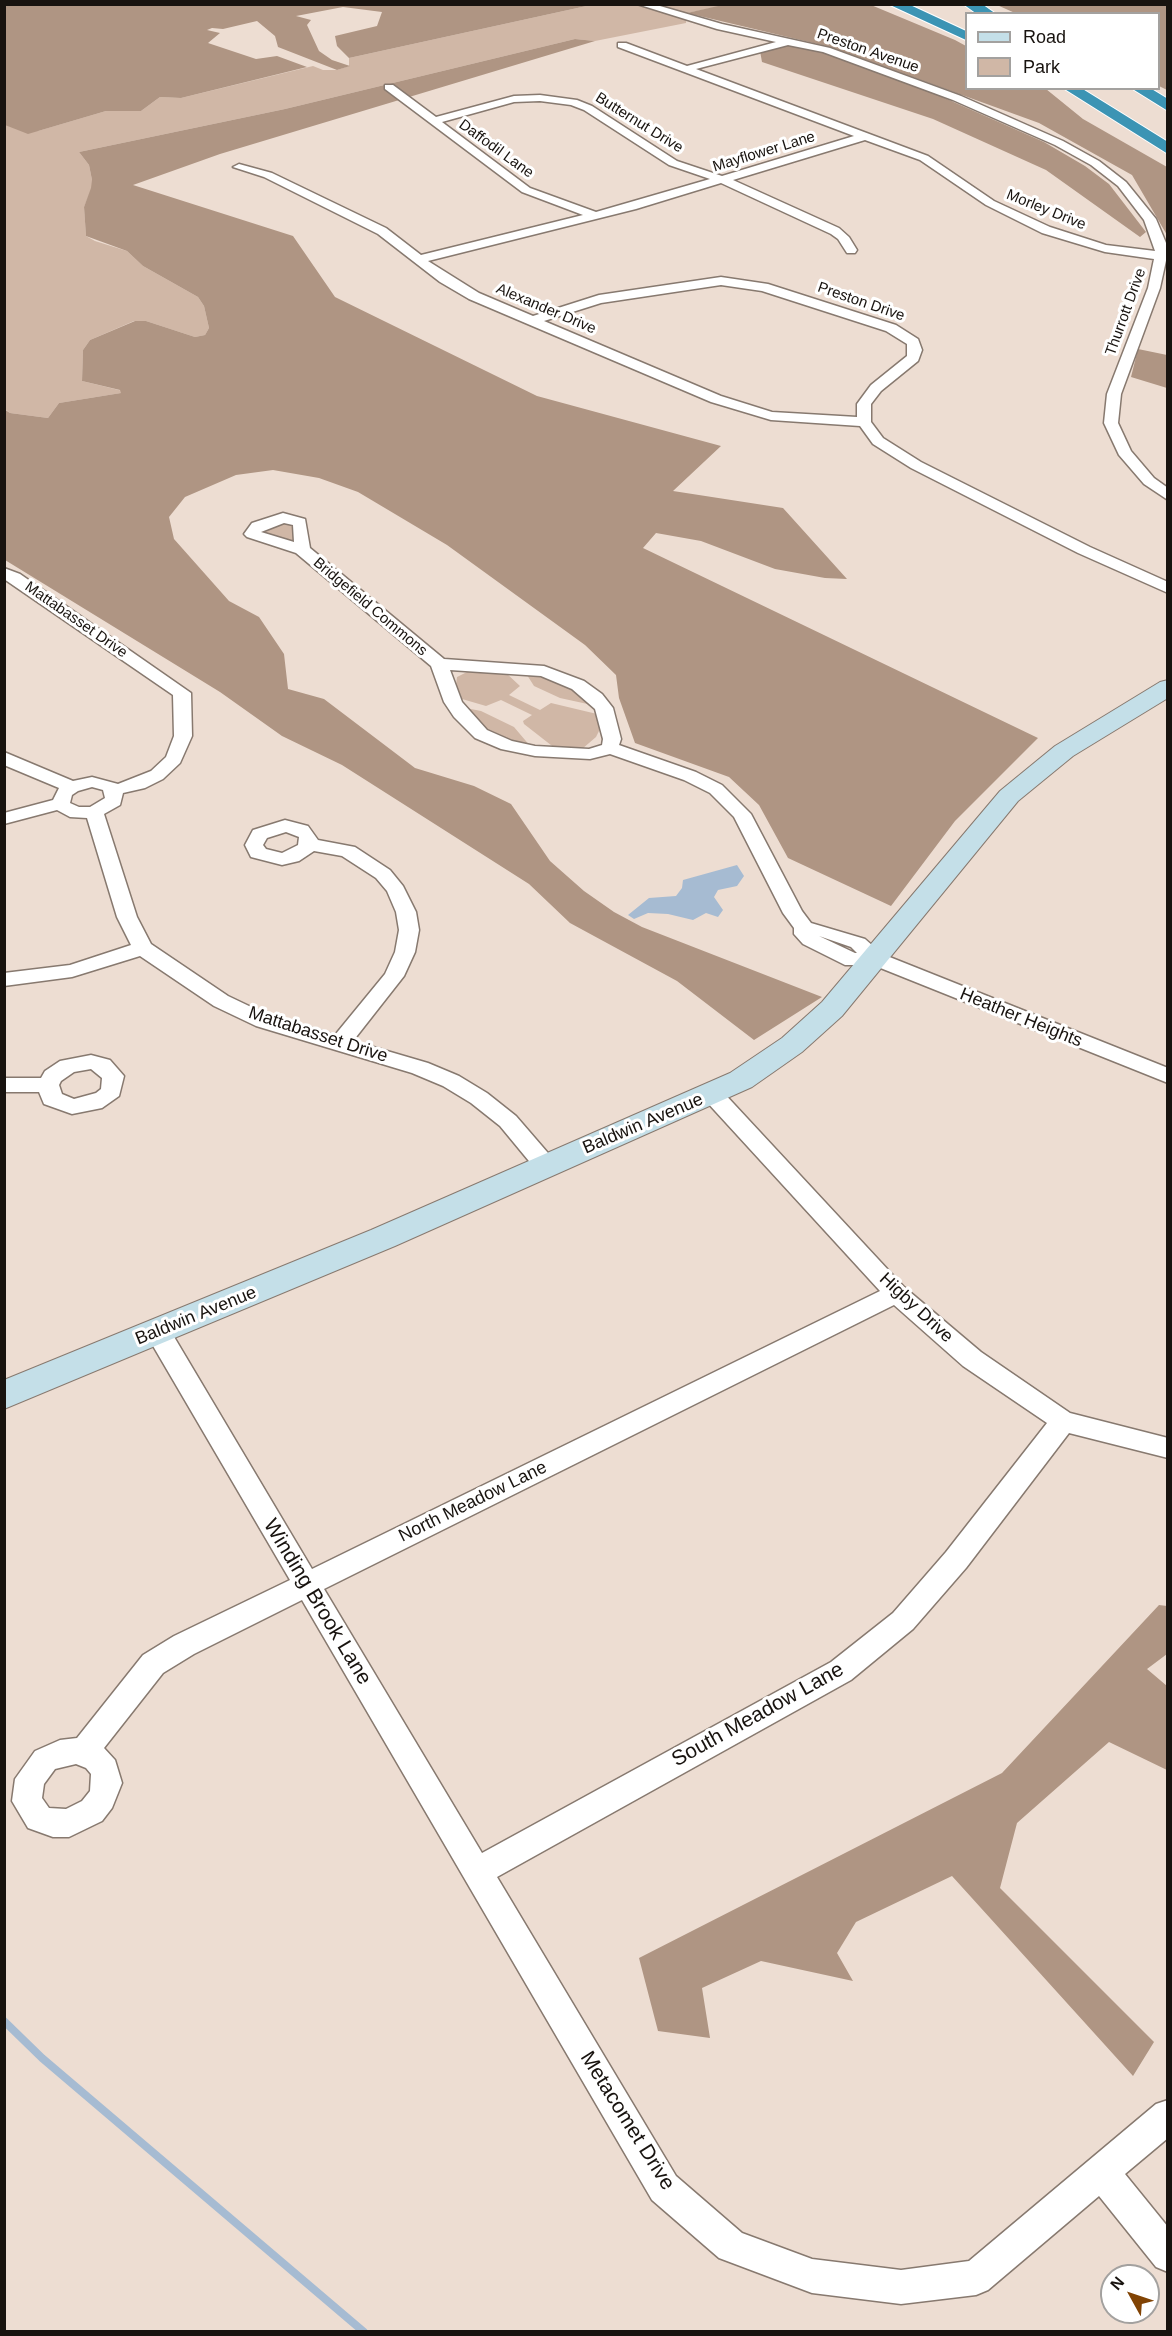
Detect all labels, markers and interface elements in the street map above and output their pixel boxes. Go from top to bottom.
legend [965,12,1160,90]
street label: Preston Avenue [815,25,921,77]
text: Road [1023,27,1066,47]
text: Park [1023,57,1060,77]
street label: Butternut Drive [592,89,686,157]
street label: Daffodil Lane [455,116,537,182]
street label: Mayflower Lane [711,128,817,176]
street label: Morley Drive [1004,186,1088,234]
street label: Thurrott Drive [1102,266,1150,358]
street label: Preston Drive [815,279,907,325]
street label: Alexander Drive [493,280,599,338]
street label: Bridgefield Commons [309,554,431,660]
street label: Mattabasset Drive [21,578,131,662]
street label: Heather Heights [957,984,1085,1052]
street label: Mattabasset Drive [246,1002,390,1068]
street label: Baldwin Avenue [580,1089,706,1159]
street label: Higby Drive [875,1268,957,1348]
street label: Baldwin Avenue [132,1282,260,1350]
street label: North Meadow Lane [395,1457,551,1547]
street label: Winding Brook Lane [257,1514,377,1690]
street label: South Meadow Lane [668,1657,848,1773]
street label: Metacomet Drive [574,2047,680,2195]
north arrow [1100,2264,1160,2324]
text: N [1107,2274,1128,2293]

